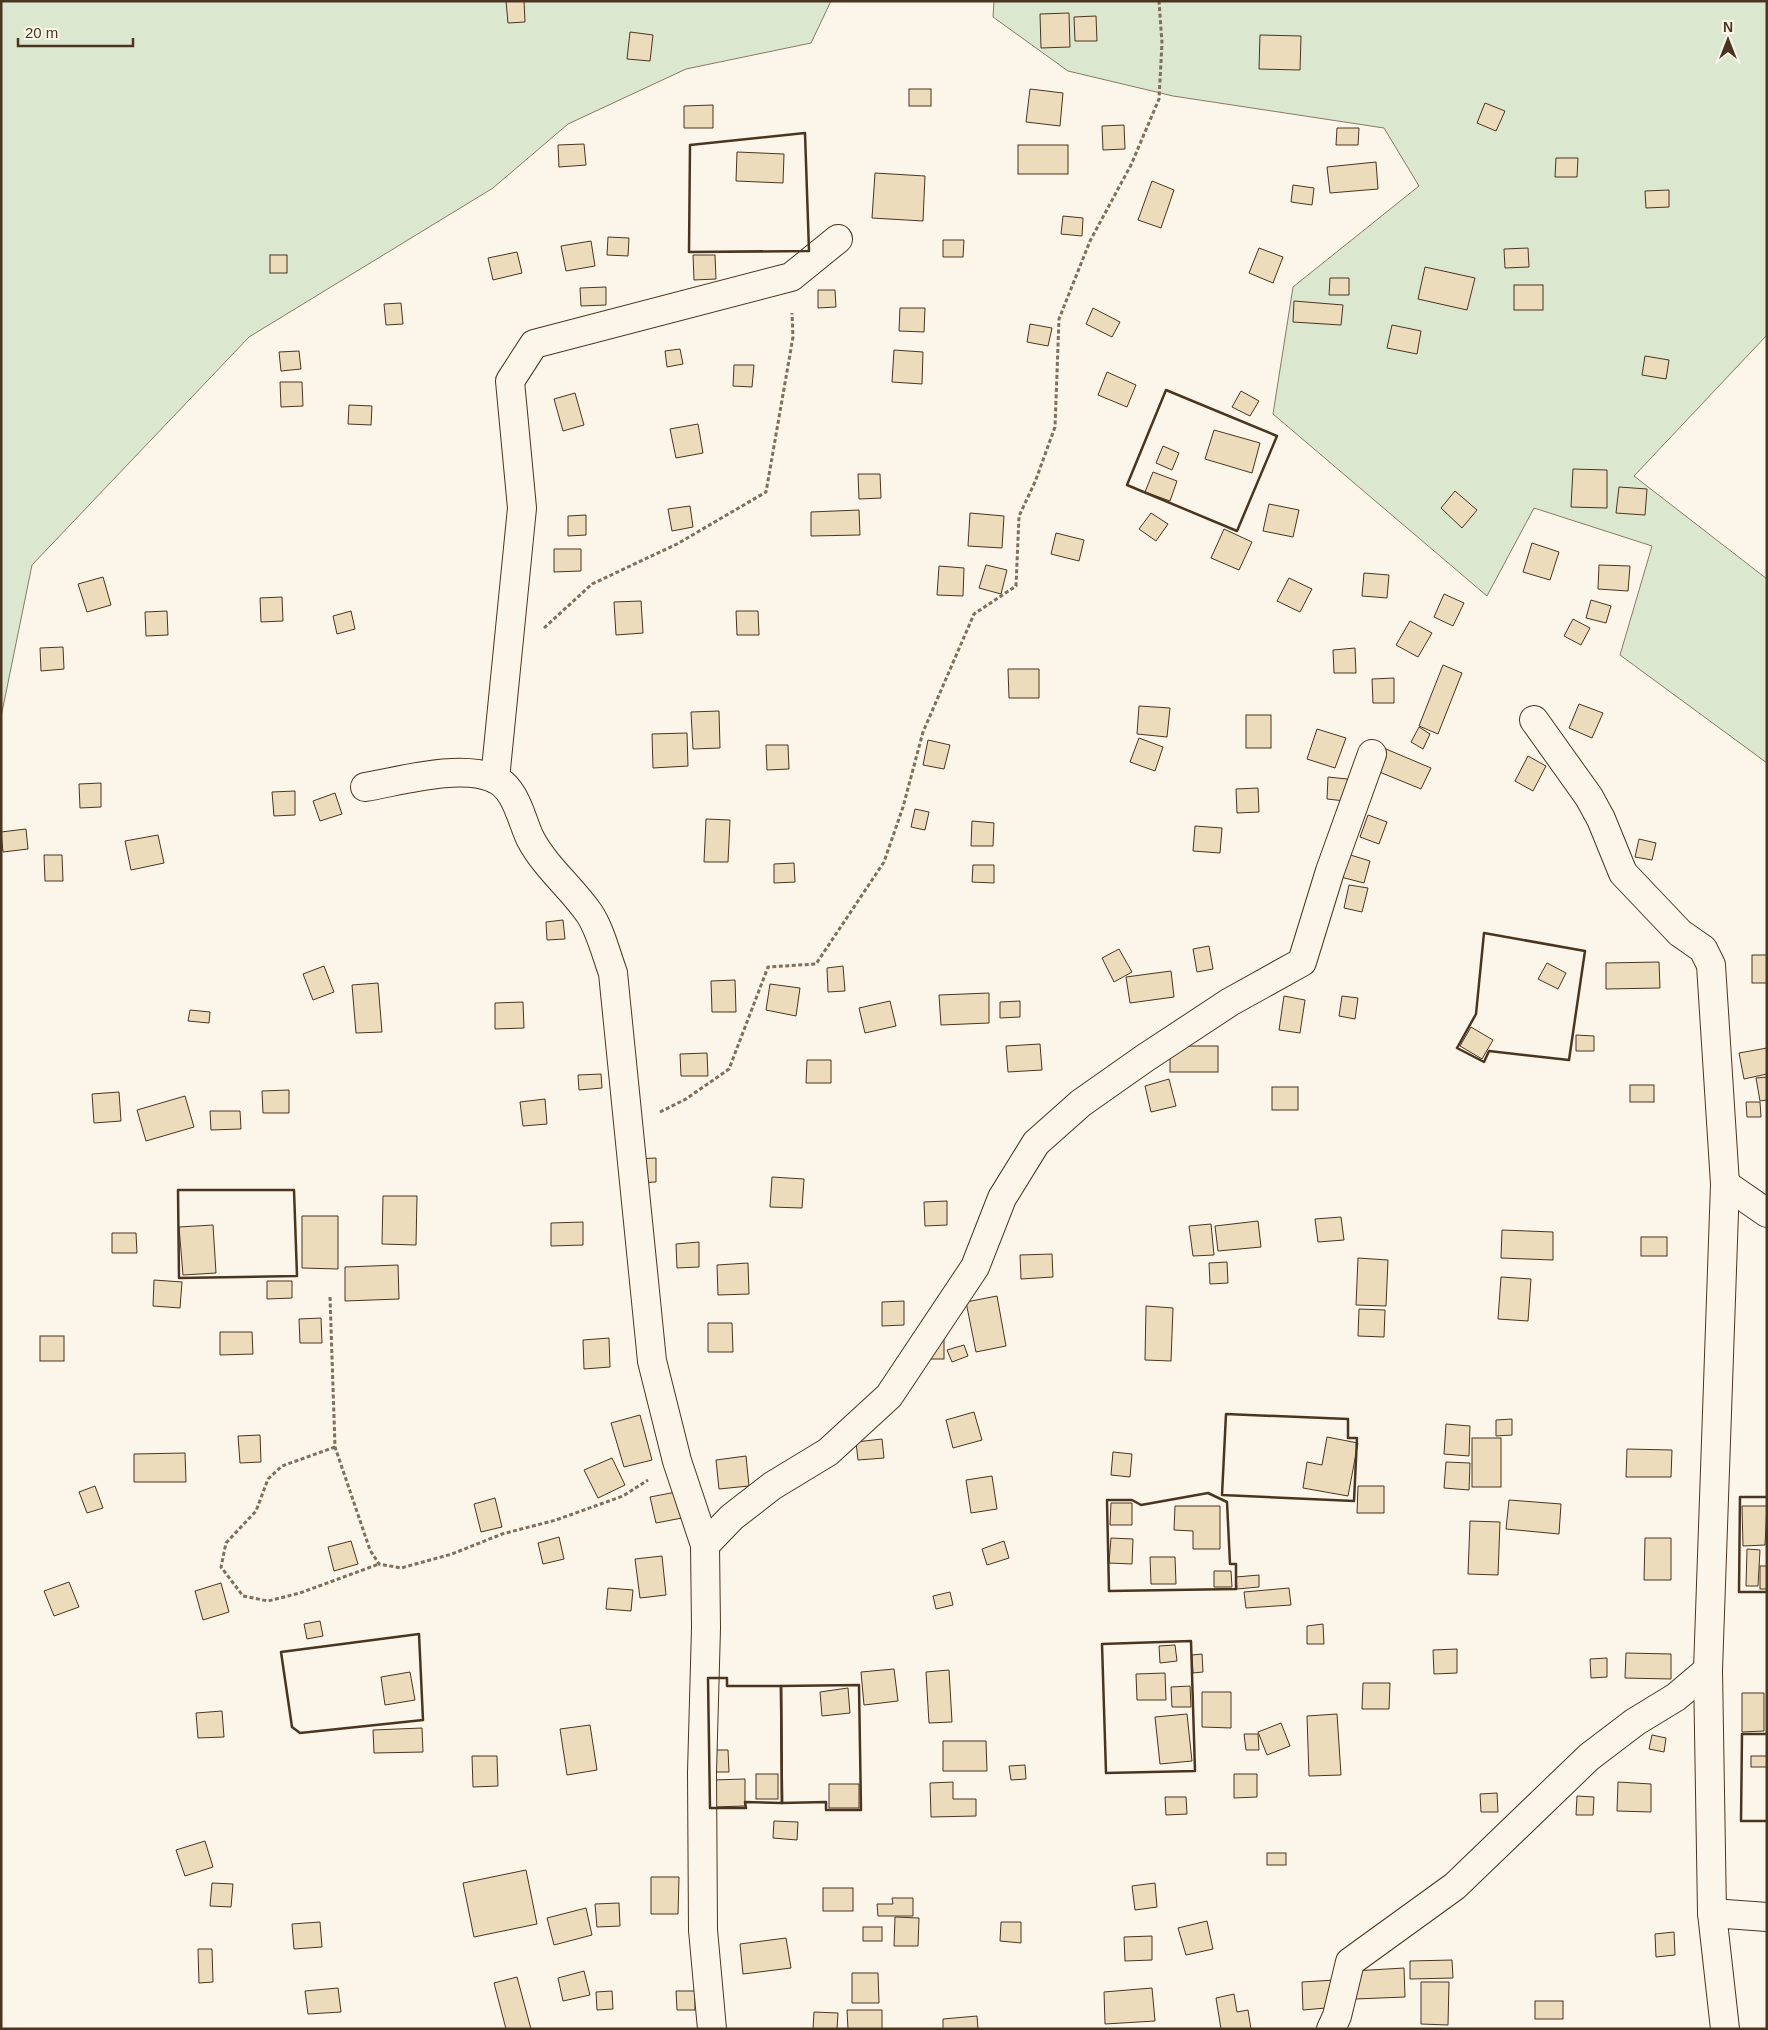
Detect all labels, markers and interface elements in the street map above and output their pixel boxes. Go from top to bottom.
scale bar [18,15,132,47]
north arrow [1703,15,1753,65]
text: N [1723,19,1733,35]
text: 20 m [25,24,58,41]

